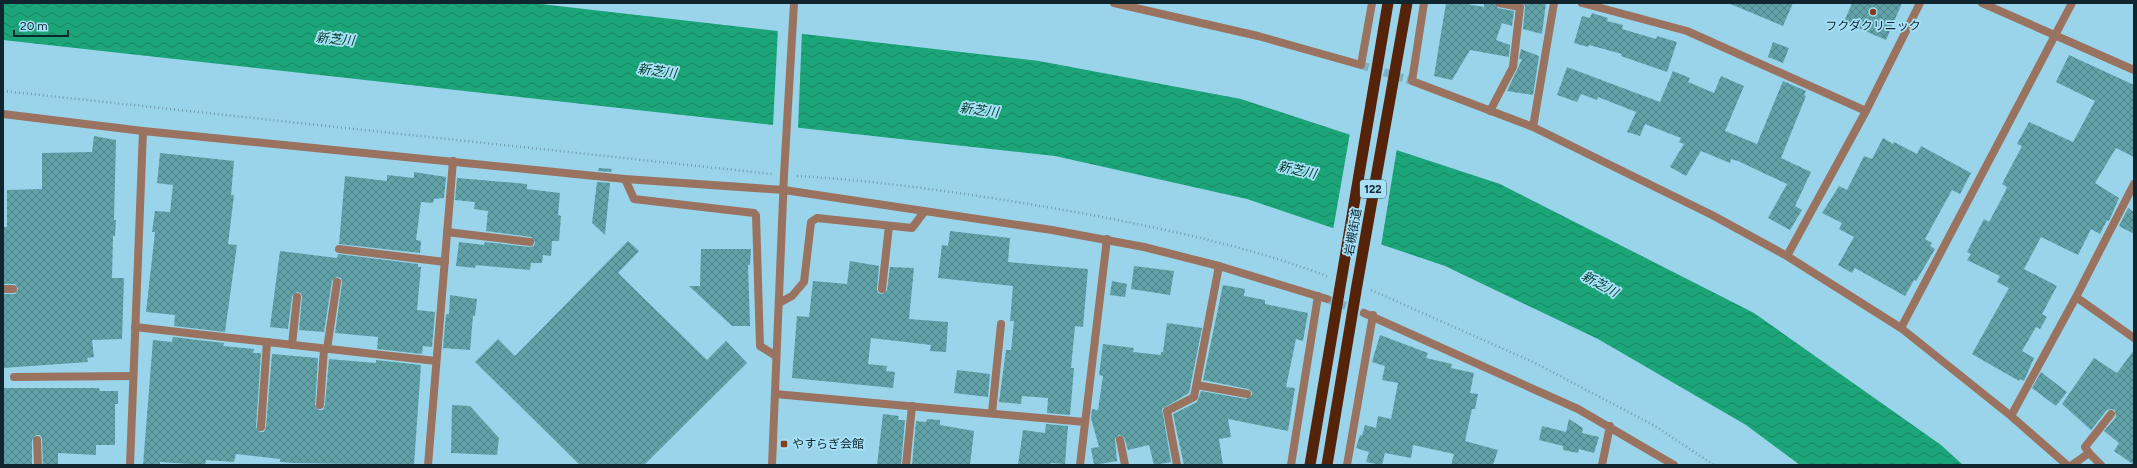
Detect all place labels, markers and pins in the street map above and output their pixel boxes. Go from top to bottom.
marker: フクダクリニック [1868,7,1878,17]
place label: フクダクリニック [1825,19,1921,33]
place label: やすらぎ会館 [792,437,864,451]
marker: やすらぎ会館 [779,439,789,449]

